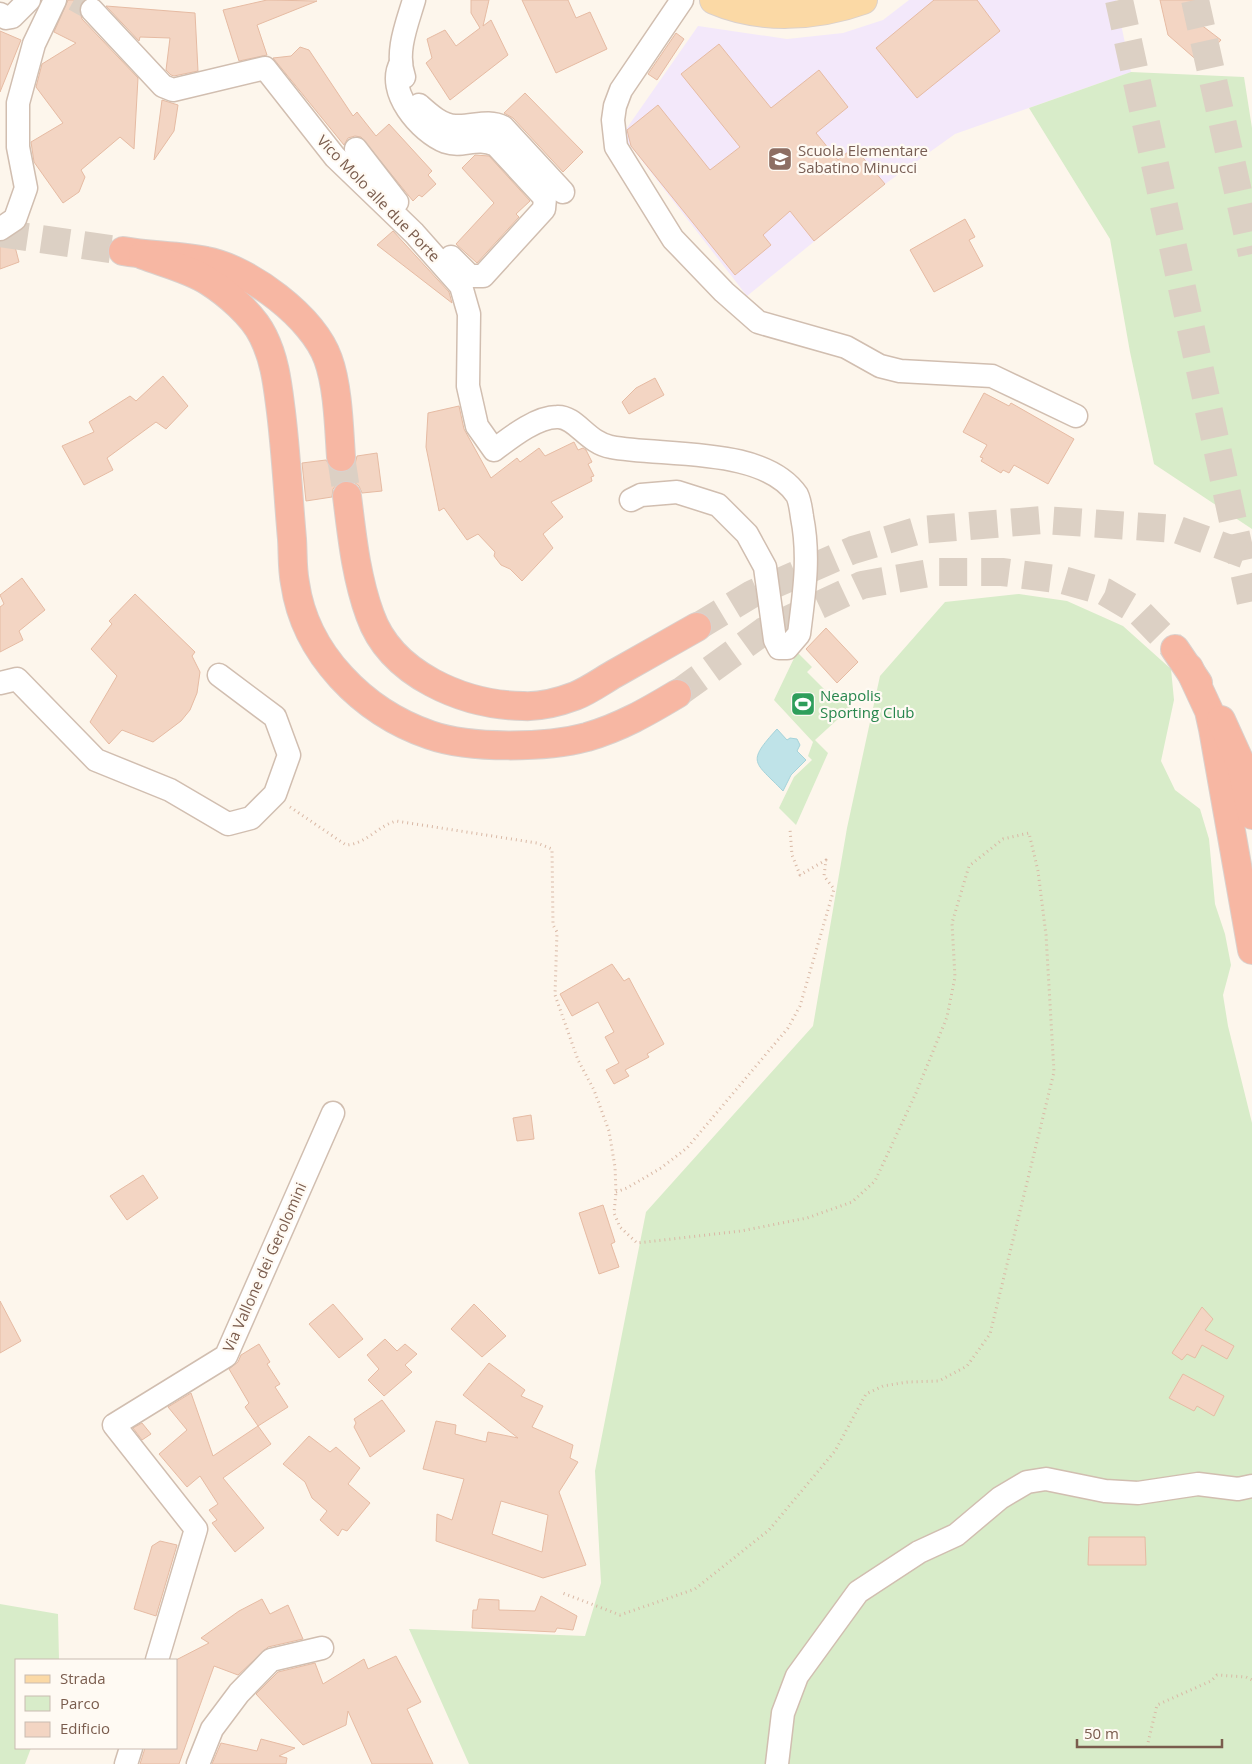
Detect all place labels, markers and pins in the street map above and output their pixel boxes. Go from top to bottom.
place label: Scuola Elementare Sabatino Minucci [798,140,928,177]
school or university icon: Scuola Elementare Sabatino Minucci [767,146,793,172]
place label: Neapolis Sporting Club [820,685,915,722]
sports icon: Neapolis Sporting Club [790,691,816,717]

